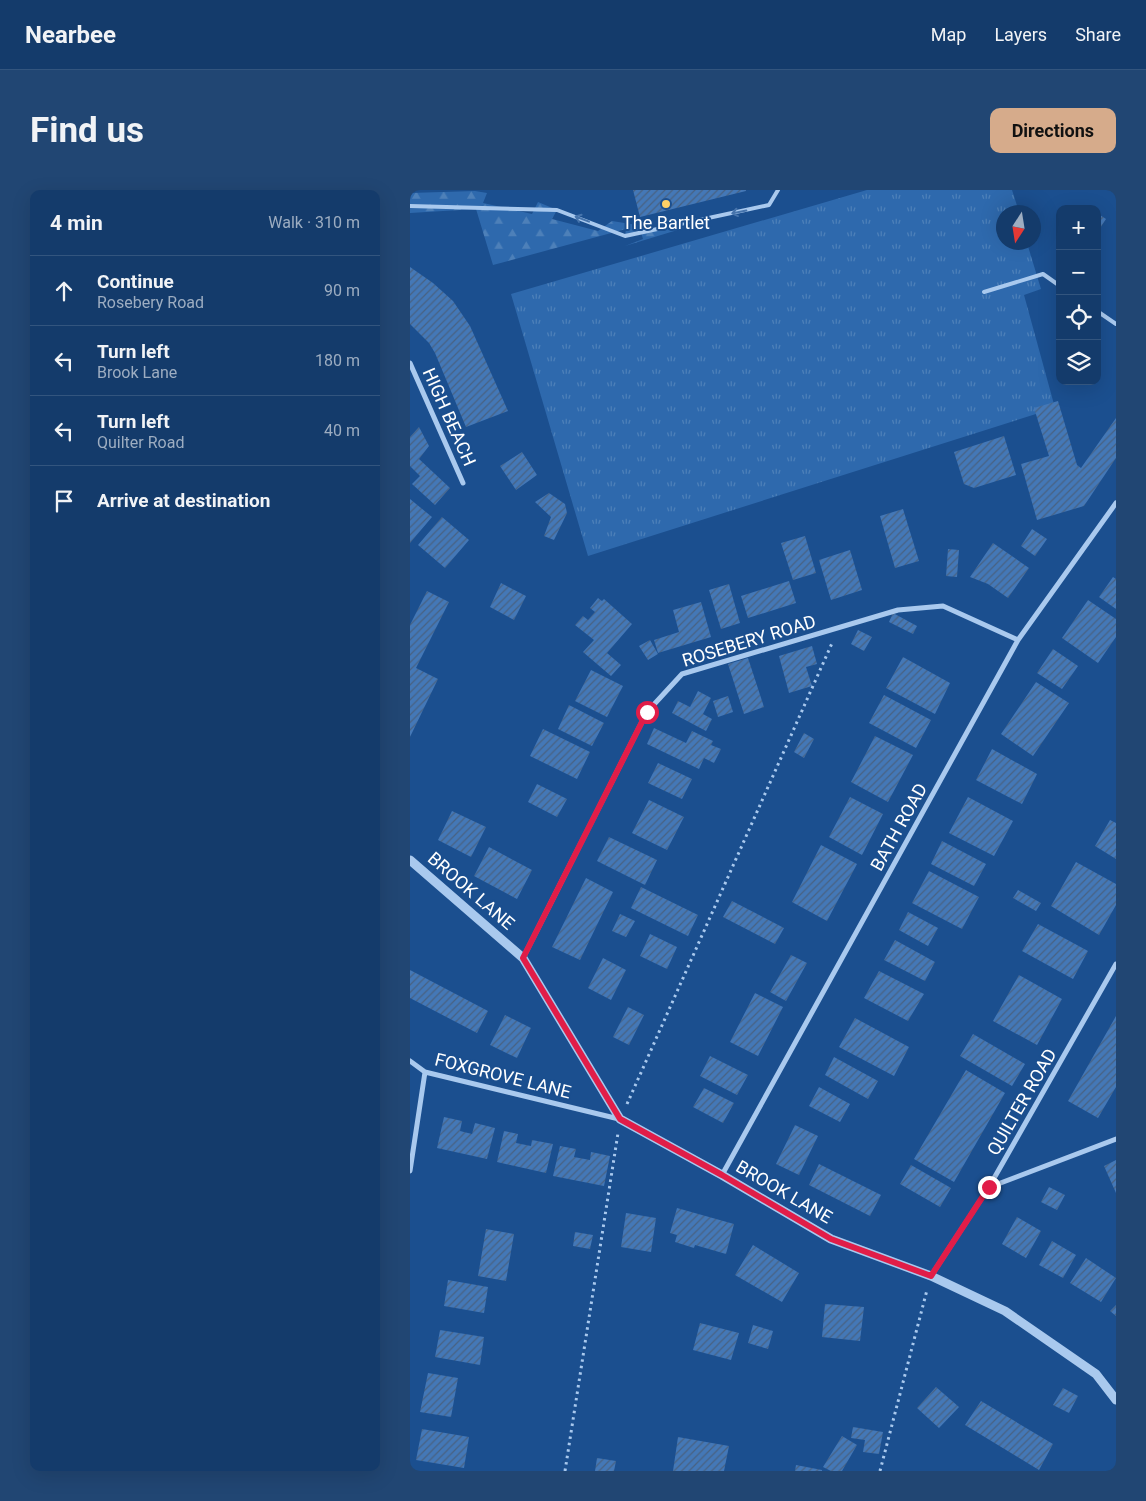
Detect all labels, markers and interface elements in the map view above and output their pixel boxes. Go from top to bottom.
text: Nearbee [25,21,116,49]
text: Map [931,24,966,45]
text: Layers [994,24,1047,45]
text: Share [1075,24,1121,45]
button: Directions [990,108,1116,153]
text: Find us [30,110,144,151]
marker: The Bartlet [660,198,672,210]
north arrow [996,205,1041,250]
map controls [1056,205,1101,385]
button: + [1056,205,1101,250]
one-way arrow [731,208,747,217]
text: 4 min [50,211,103,235]
place label: The Bartlet [622,212,710,233]
text: Walk · 310 m [268,213,360,232]
one-way arrow [574,214,589,223]
button: − [1056,250,1101,295]
text: Continue [97,270,174,293]
icon: ahead [50,277,78,305]
text: 90 m [324,281,360,300]
text: Rosebery Road [97,293,204,312]
button: locate [1056,295,1101,340]
text: Turn left [97,340,170,363]
button: layers [1056,340,1101,385]
icon: left [50,347,78,375]
text: 180 m [315,351,360,370]
text: Brook Lane [97,363,177,382]
street label: HIGH BEACH [419,365,480,469]
text: Turn left [97,410,170,433]
icon: left [50,417,78,445]
text: 40 m [324,421,360,440]
text: Quilter Road [97,433,184,452]
icon: arrive [50,487,78,515]
text: Arrive at destination [97,489,270,512]
street label: ROSEBERY ROAD [679,610,818,671]
route start [636,701,659,724]
street label: BATH ROAD [866,779,931,874]
street label: BROOK LANE [424,847,519,934]
street label: QUILTER ROAD [983,1045,1061,1159]
street label: FOXGROVE LANE [433,1048,573,1103]
street label: BROOK LANE [732,1156,836,1228]
route end [978,1176,1001,1199]

